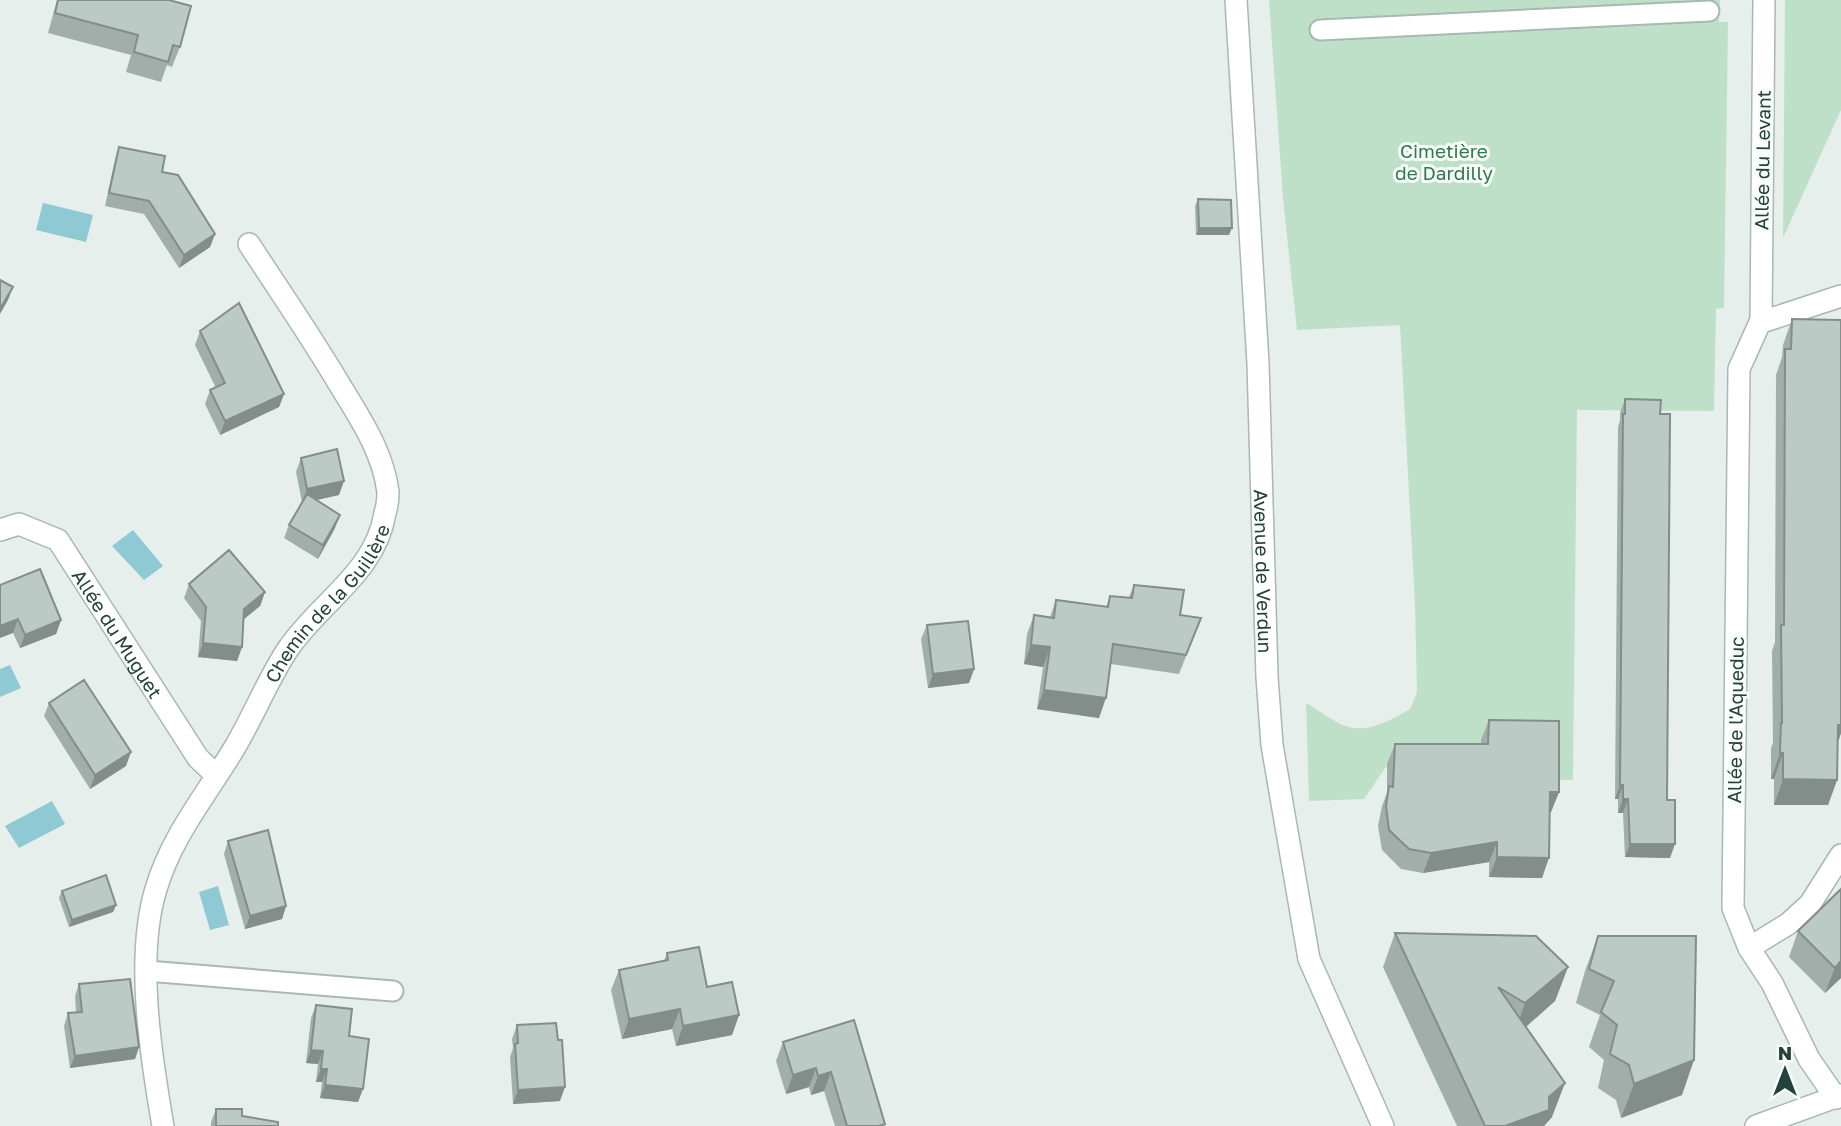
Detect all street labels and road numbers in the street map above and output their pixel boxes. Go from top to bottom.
street label: Allée du Levant [1749,90,1775,230]
street label: Avenue de Verdun [1250,489,1278,654]
street label: Chemin de la Guillère [259,521,394,686]
street label: Allée du Muguet [68,565,168,702]
street label: Allée de l'Aqueduc [1722,636,1748,804]

